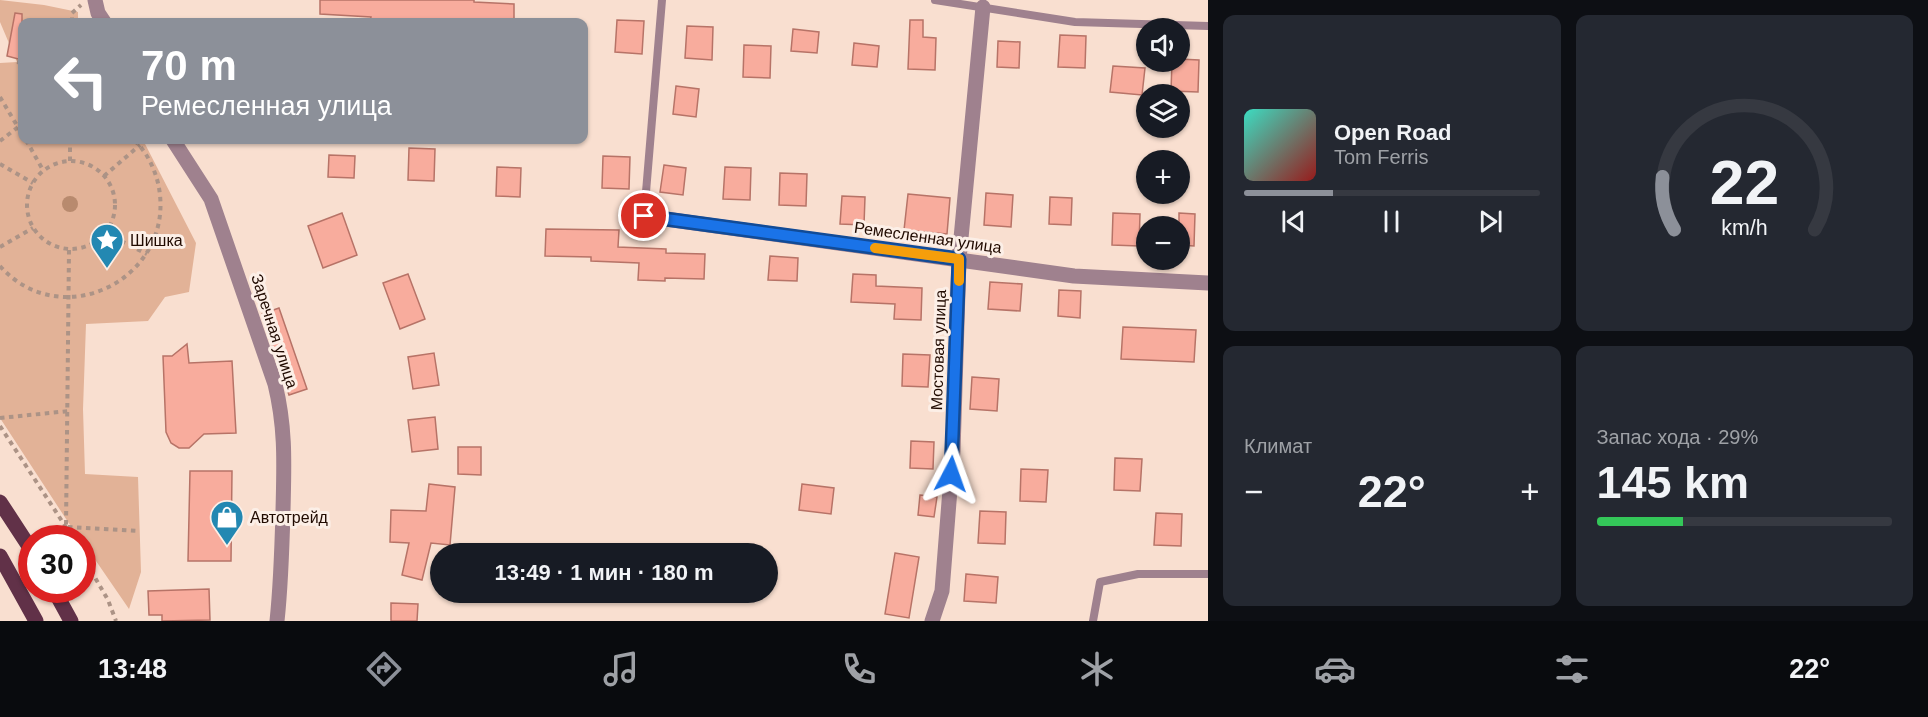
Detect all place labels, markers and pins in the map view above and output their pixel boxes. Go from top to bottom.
pin [618,190,669,241]
place icon: Шишка [89,222,125,269]
place label: Шишка [130,232,183,249]
shop icon: Автотрейд [209,499,245,546]
place label: Автотрейд [250,509,329,526]

